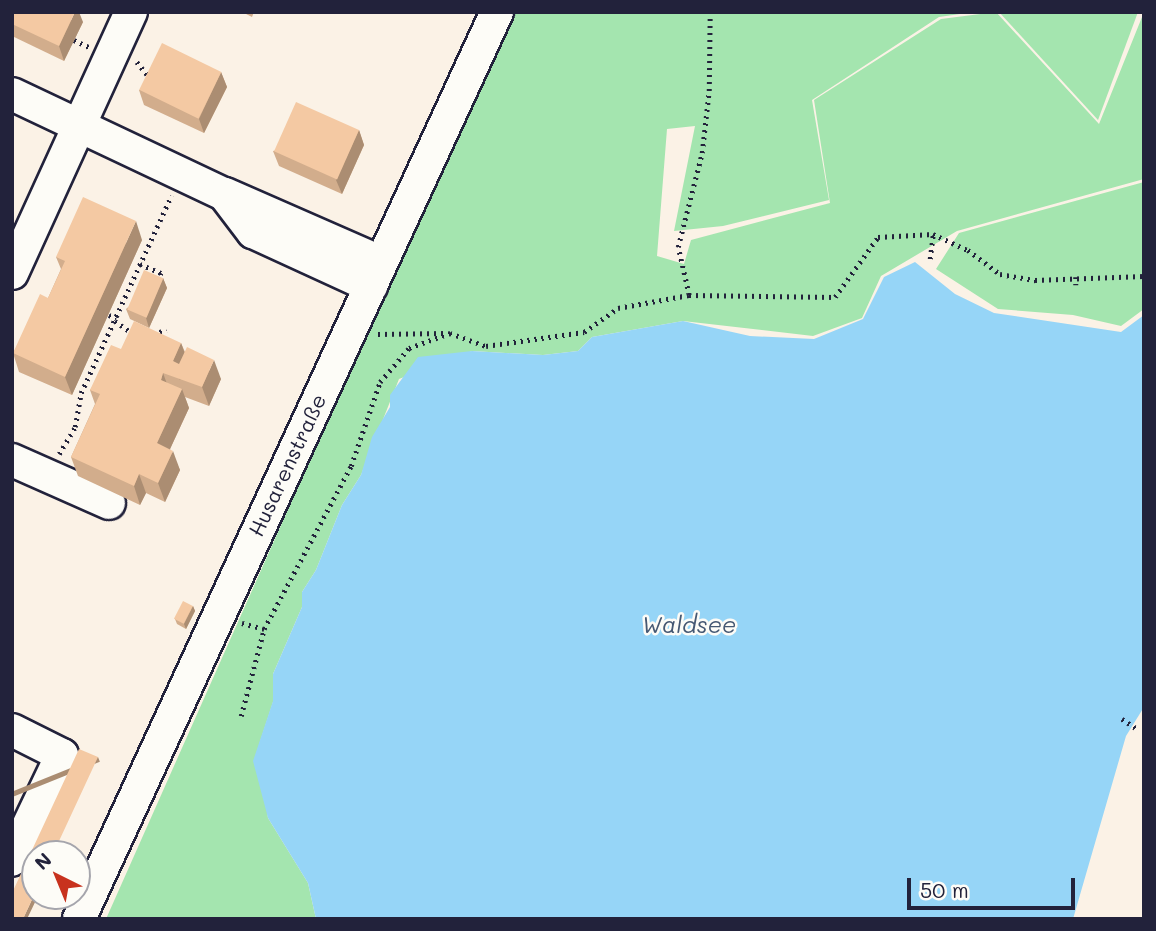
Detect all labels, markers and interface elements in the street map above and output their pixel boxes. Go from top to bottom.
street label: Husarenstraße [243,390,331,540]
water label: Waldsee [642,610,736,638]
north arrow [21,840,91,910]
text: N [29,847,56,875]
scale bar [911,864,1079,908]
text: 50 m [920,876,969,903]

